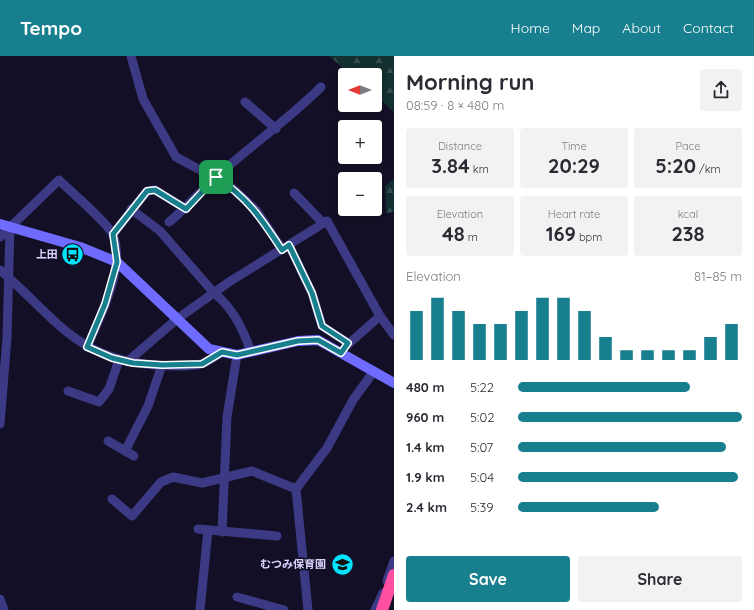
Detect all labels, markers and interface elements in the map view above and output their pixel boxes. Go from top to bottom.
text: Tempo [20,16,82,40]
text: Home [511,19,550,37]
text: Map [572,19,600,37]
text: About [622,19,661,37]
text: Contact [683,19,734,37]
north arrow [338,68,382,112]
map controls [338,68,382,216]
text: Morning run [406,68,534,96]
button: share [700,69,742,111]
text: 08:59 · 8 × 480 m [406,97,504,113]
button: + [338,120,382,164]
text: Distance [438,139,482,153]
text: Time [561,139,587,153]
text: Pace [675,139,701,153]
text: 3.84 [431,153,470,178]
text: 20:29 [548,153,600,178]
text: 5:20 [655,153,696,178]
pin [199,160,233,194]
text: km [470,162,489,176]
text: /km [696,162,721,176]
icon: arrive [205,166,227,188]
button: − [338,172,382,216]
text: Elevation [437,207,483,221]
text: Heart rate [548,207,600,221]
text: kcal [678,207,698,221]
text: 48 [442,221,465,246]
text: 169 [546,221,576,246]
text: 238 [671,221,705,246]
text: m [465,230,478,244]
text: bpm [576,230,602,244]
bus stop icon: 上田 [60,241,86,267]
place label: 上田 [36,247,58,261]
text: Elevation [406,268,461,284]
text: 81–85 m [694,268,742,284]
text: 480 m [406,379,444,395]
text: 5:22 [470,379,494,395]
text: 960 m [406,409,444,425]
text: 5:02 [470,409,494,425]
text: 1.4 km [406,439,445,455]
text: 5:07 [470,439,493,455]
text: 1.9 km [406,469,445,485]
text: 5:04 [470,469,494,485]
text: 2.4 km [406,499,447,515]
text: 5:39 [470,499,494,515]
school or university icon: むつみ保育園 [329,551,355,577]
button: Save [406,556,570,602]
button: Share [578,556,742,602]
place label: むつみ保育園 [260,557,326,571]

